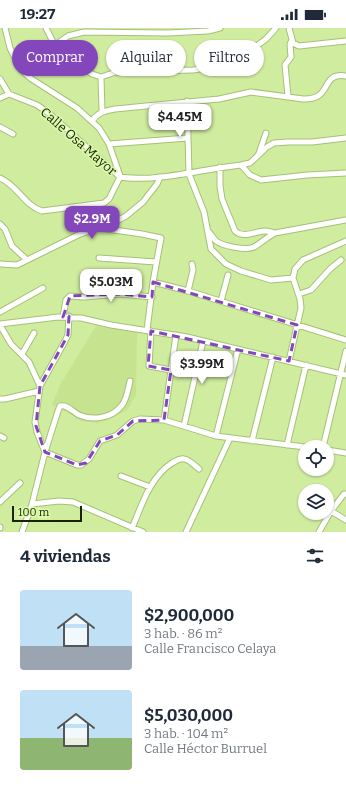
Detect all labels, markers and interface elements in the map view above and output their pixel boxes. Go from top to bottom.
text: 19:27 [20,5,55,23]
chip: Comprar [12,40,98,76]
chip: Alquilar [106,40,186,76]
chip: Filtros [194,40,264,76]
street label: Calle Osa Mayor [38,104,120,179]
pin: $4.45M [147,104,213,138]
text: $4.45M [158,109,202,124]
pin: $2.9M [64,206,120,240]
text: $2.9M [73,211,111,226]
pin: $5.03M [78,269,144,303]
text: $5.03M [89,274,133,289]
pin: $3.99M [169,351,235,385]
text: $3.99M [180,356,224,371]
map controls [298,440,334,520]
button: locate [298,440,334,476]
button: layers [298,484,334,520]
scale bar [12,504,82,523]
text: 100 m [18,506,49,519]
icon: filters [304,545,326,567]
text: 4 viviendas [20,546,111,567]
text: $2,900,000 [144,605,234,626]
icon: home [52,606,100,654]
text: 3 hab. · 86 m² [144,626,222,641]
text: Calle Francisco Celaya [144,641,276,656]
text: $5,030,000 [144,705,233,726]
icon: home [52,706,100,754]
text: 3 hab. · 104 m² [144,726,228,741]
text: Calle Héctor Burruel [144,741,267,756]

